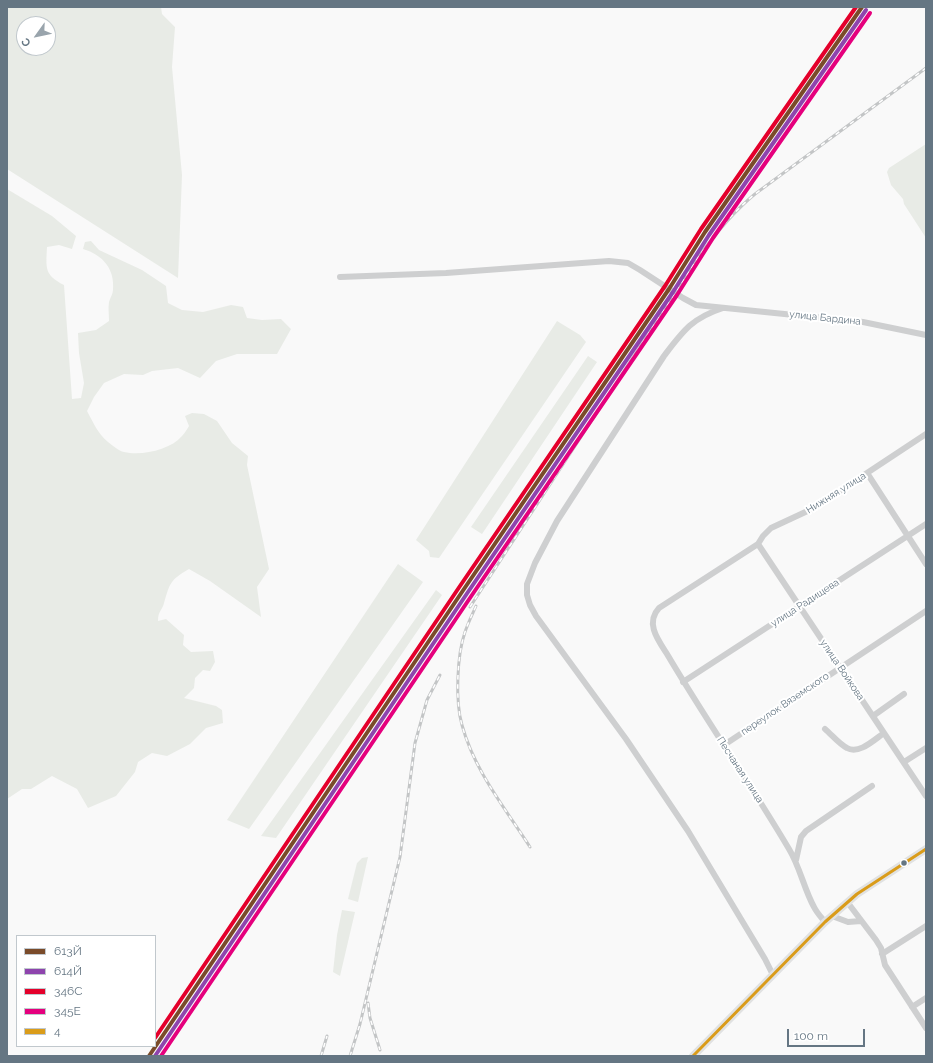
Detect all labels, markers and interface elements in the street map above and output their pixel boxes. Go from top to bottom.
north arrow [16,16,56,56]
text: С [19,36,34,49]
street label: улица Бардина [789,308,861,328]
street label: Нижняя улица [804,470,868,516]
street label: улица Радищева [769,576,841,630]
street label: улица Войкова [817,637,867,703]
street label: переулок Вяземского [739,670,831,738]
street label: Песчаная улица [714,735,766,805]
unlabelled marker [899,858,909,868]
legend [16,935,156,1047]
text: 613Й [54,944,82,958]
text: 614Й [54,964,82,978]
text: 346С [54,984,82,998]
text: 345Е [54,1004,81,1018]
scale bar [789,1021,867,1047]
text: 4 [54,1024,61,1038]
text: 100 m [794,1029,828,1043]

